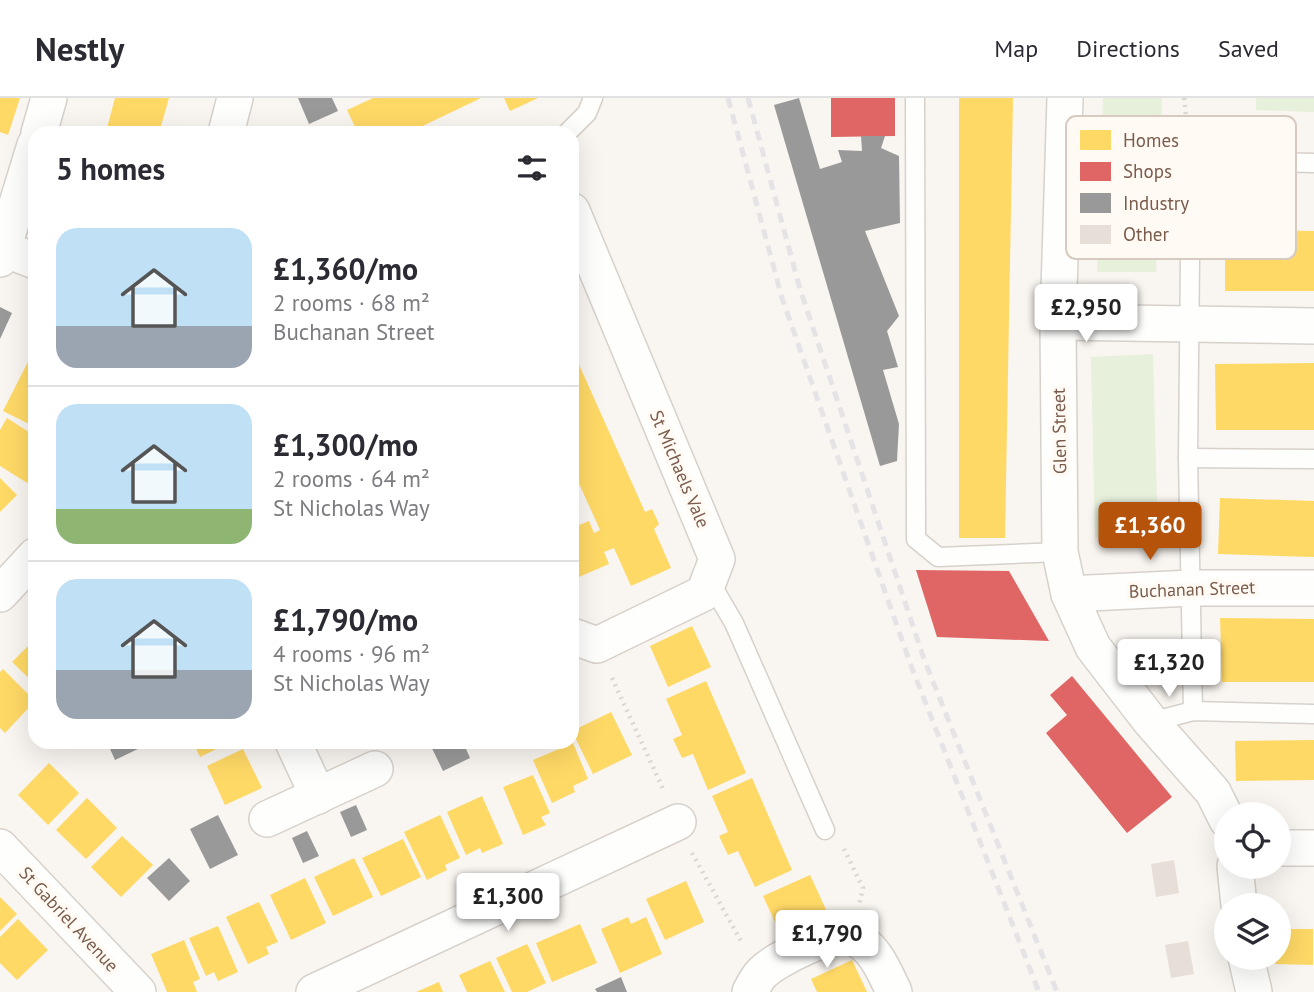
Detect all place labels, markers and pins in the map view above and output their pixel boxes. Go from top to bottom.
pin: £2,950 [1029,285,1143,344]
pin: £1,360 [1093,503,1207,562]
pin: £1,320 [1112,640,1226,699]
pin: £1,300 [451,874,565,933]
pin: £1,790 [770,910,884,970]

